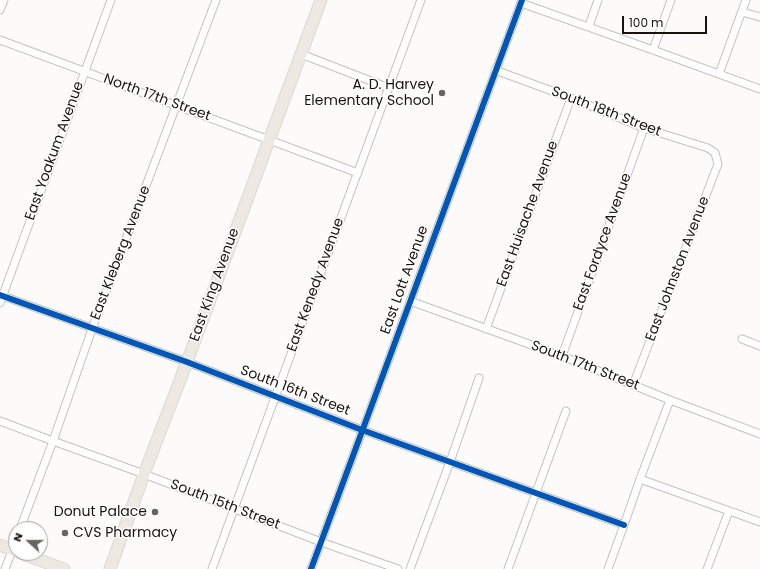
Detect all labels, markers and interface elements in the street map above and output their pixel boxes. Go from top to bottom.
scale bar [624,8,709,34]
text: 100 m [629,14,663,31]
street label: North 17th Street [101,71,213,125]
place label: A. D. Harvey Elementary School [304,77,434,110]
street label: East Yoakum Avenue [22,79,88,223]
street label: South 18th Street [549,83,663,141]
marker: A. D. Harvey Elementary School [437,88,447,98]
street label: East Huisache Avenue [494,139,562,289]
street label: East Fordyce Avenue [570,171,636,313]
street label: East Kleberg Avenue [88,184,154,322]
street label: East Johnston Avenue [643,194,713,344]
street label: East Kenedy Avenue [284,216,348,354]
street label: East Lott Avenue [378,223,432,337]
street label: East King Avenue [187,226,243,344]
street label: South 17th Street [528,338,642,394]
street label: South 16th Street [238,362,352,420]
street label: South 15th Street [168,476,282,534]
place label: Donut Palace [54,504,147,520]
marker: Donut Palace [150,507,160,517]
north arrow [8,521,48,561]
place label: CVS Pharmacy [73,525,177,541]
marker: CVS Pharmacy [60,528,70,538]
text: N [9,530,27,544]

